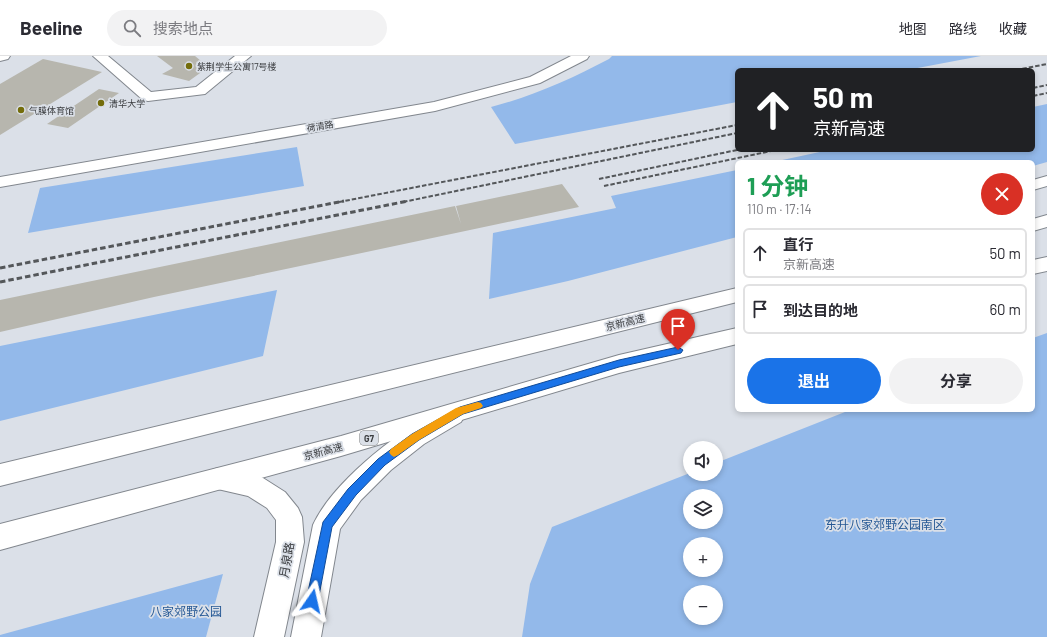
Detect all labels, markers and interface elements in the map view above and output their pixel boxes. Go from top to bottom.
search box [107,10,387,46]
text: Beeline [20,16,83,39]
icon: search [121,17,143,39]
text: 搜索地点 [153,19,213,37]
text: 地图 [899,20,927,37]
text: 路线 [949,20,977,37]
text: 收藏 [999,20,1027,37]
marker: 紫荆学生公寓17号楼 [184,61,194,71]
place label: 紫荆学生公寓17号楼 [197,61,276,72]
text: 50 m [813,80,873,114]
icon: ahead [747,84,799,136]
marker: 清华大学 [96,98,106,108]
place label: 清华大学 [109,98,145,109]
marker: 气膜体育馆 [16,105,26,115]
place label: 气膜体育馆 [29,105,74,116]
text: 京新高速 [813,117,885,139]
street label: 荷清路 [306,118,334,134]
text: 1 分钟 [747,171,808,200]
button: close [981,173,1023,215]
text: 110 m · 17:14 [747,201,812,217]
text: 直行 [783,235,813,253]
icon: ahead [749,242,771,264]
text: 50 m [989,244,1021,262]
text: 京新高速 [783,256,835,272]
icon: arrive [749,298,771,320]
text: 60 m [989,300,1021,318]
text: 到达目的地 [783,301,858,319]
pin [661,309,695,350]
street label: 京新高速 [604,311,646,333]
icon: arrive [667,315,689,337]
button: 退出 [747,358,881,404]
button: 分享 [889,358,1023,404]
road number: G7 [360,431,378,445]
street label: 京新高速 [302,440,344,462]
map controls [683,441,723,625]
button: sound [683,441,723,481]
button: layers [683,489,723,529]
park label: 东升八家郊野公园南区 [825,517,945,531]
button: + [683,537,723,577]
street label: 月泉路 [276,541,296,579]
position arrow [291,580,333,622]
button: − [683,585,723,625]
park label: 八家郊野公园 [150,604,222,618]

